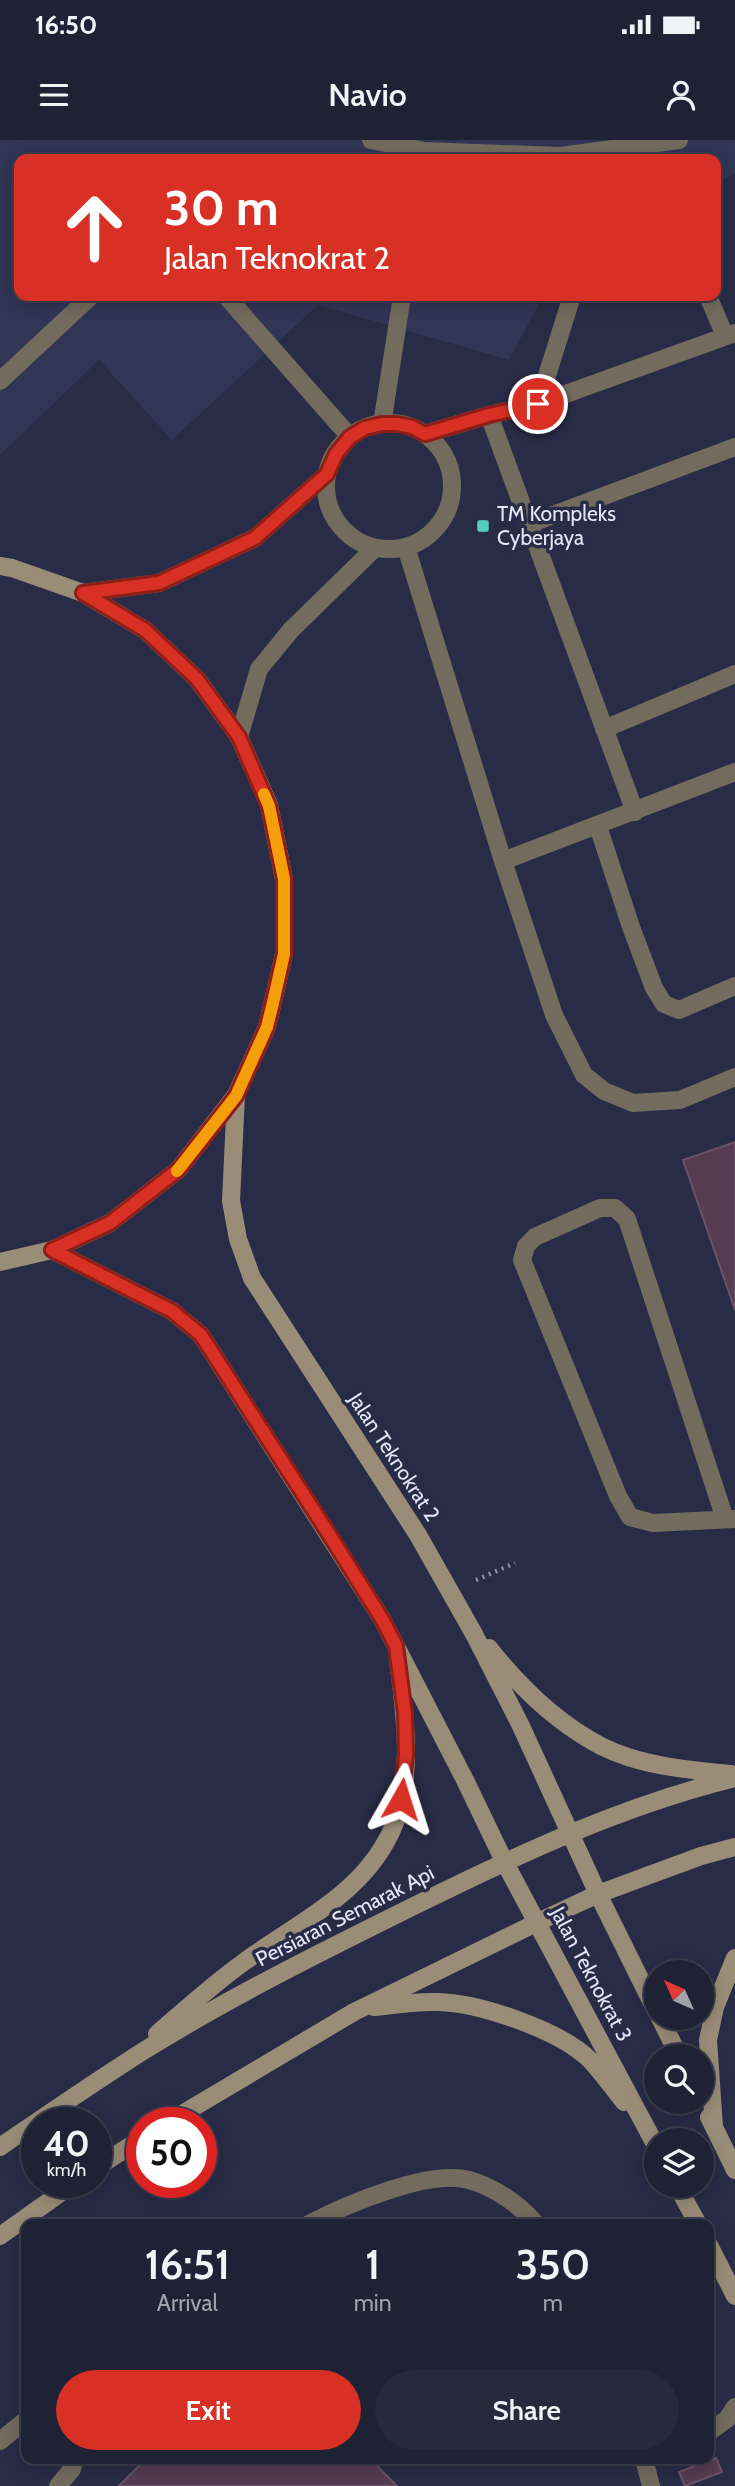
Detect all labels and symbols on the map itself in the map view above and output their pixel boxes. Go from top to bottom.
pin [508,374,568,434]
place label: TM Kompleks Cyberjaya [497,501,616,551]
marker: TM Kompleks Cyberjaya [475,518,491,534]
street label: Jalan Teknokrat 2 [343,1387,445,1526]
position arrow [364,1762,438,1836]
street label: Persiaran Semarak Api [251,1860,438,1971]
street label: Jalan Teknokrat 3 [545,1901,637,2045]
north arrow [644,1960,714,2030]
speed limit sign: 50 [126,2107,217,2198]

